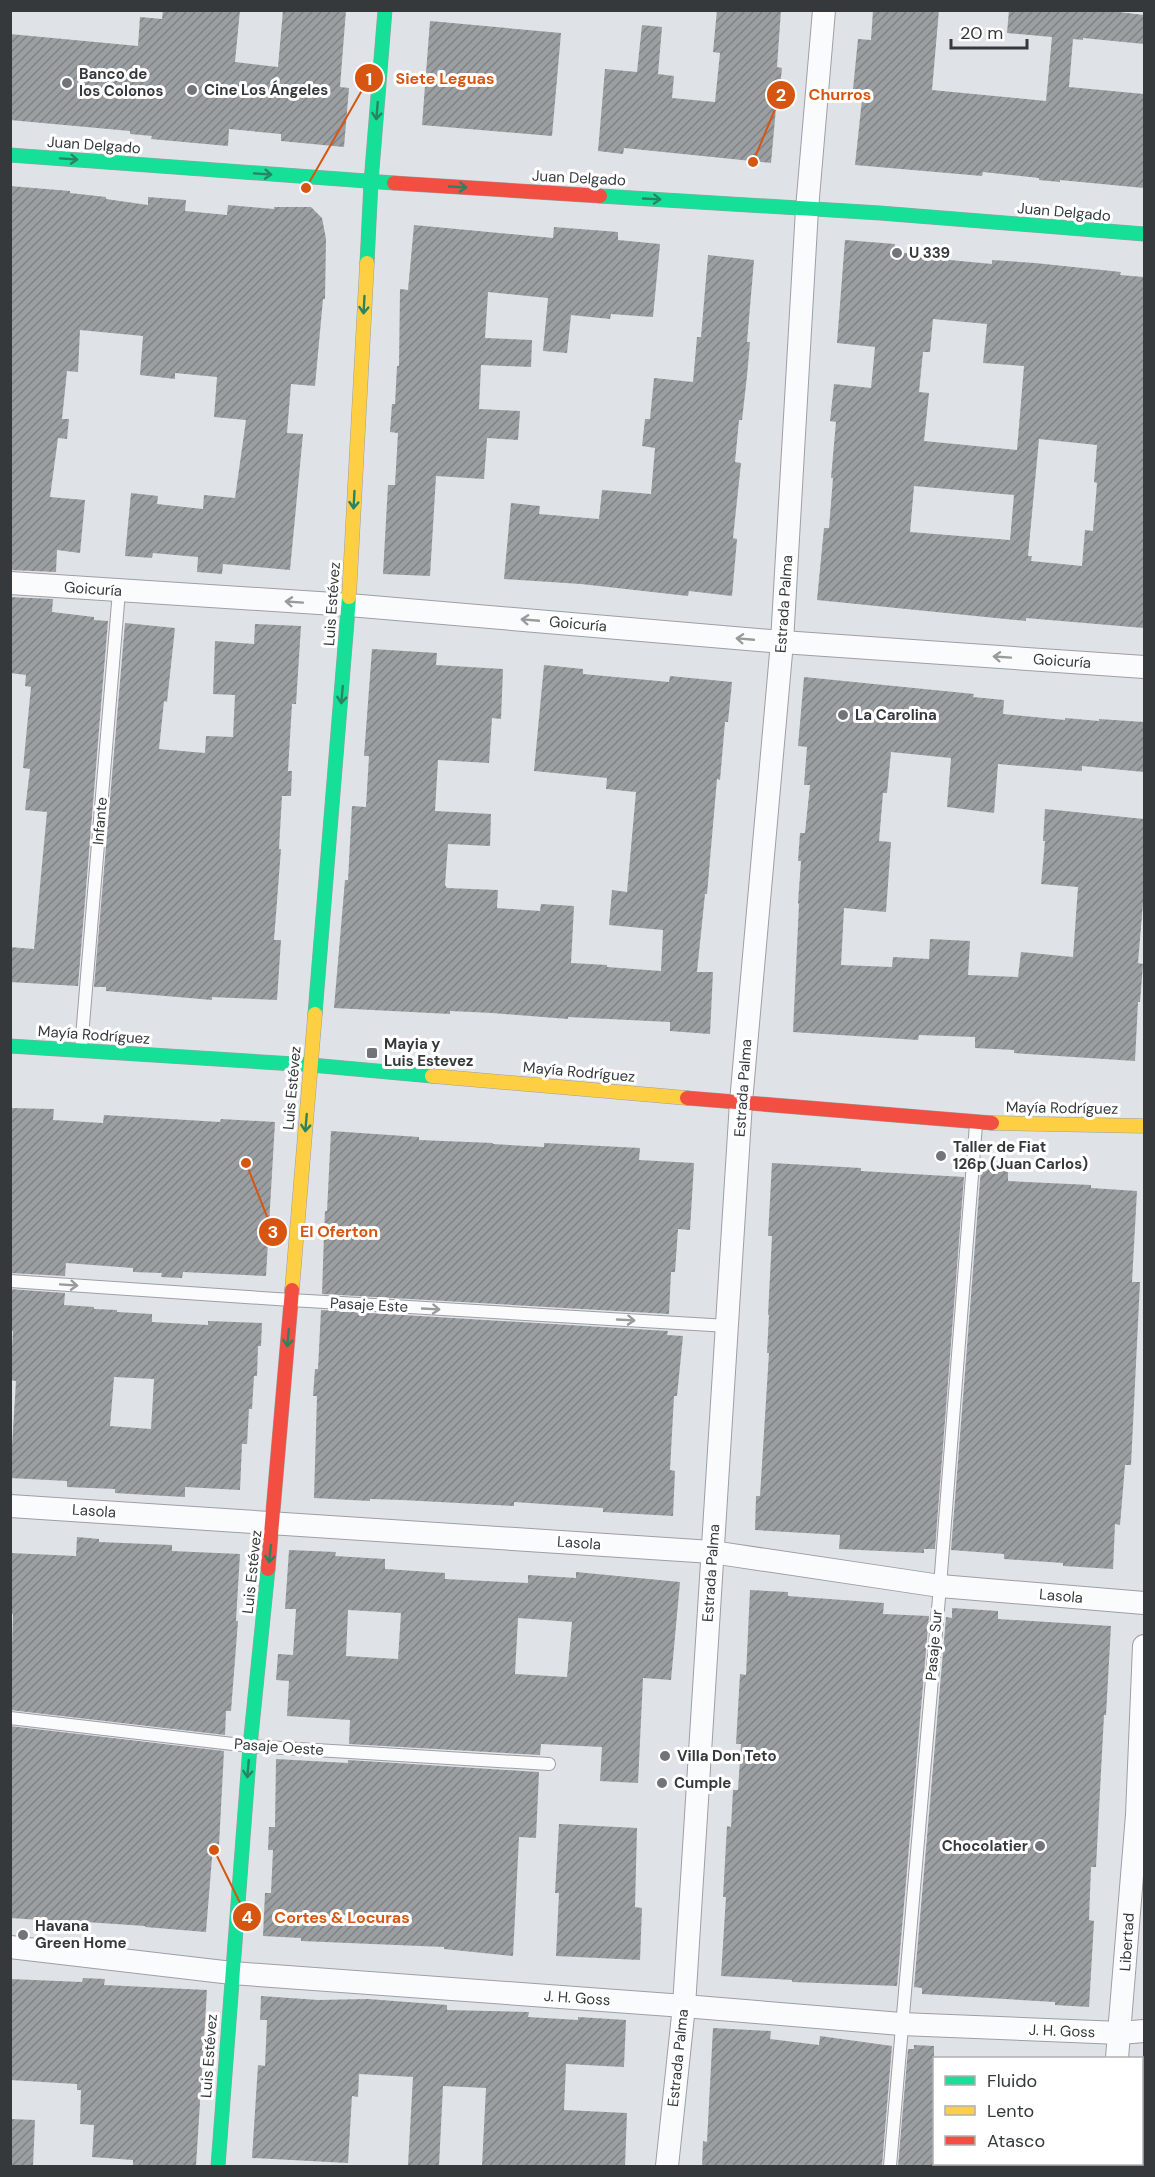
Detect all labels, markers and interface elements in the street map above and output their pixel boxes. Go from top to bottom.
scale bar [951,12,1028,50]
text: 20 m [960,21,1003,45]
callout: Siete Leguas [354,61,506,95]
place label: Banco de los Colonos [79,64,163,101]
text: 1 [366,67,372,91]
text: Siete Leguas [396,68,494,89]
marker: Banco de los Colonos [60,76,74,90]
callout: Churros [766,78,883,112]
place label: Cine Los Ángeles [204,80,328,100]
marker: Cine Los Ángeles [185,83,199,97]
text: 2 [776,83,786,107]
text: Churros [809,84,871,105]
one-way arrow [371,100,382,120]
street label: Juan Delgado [46,132,142,158]
one-way arrow [58,154,78,165]
street label: Juan Delgado [532,166,627,190]
one-way arrow [253,169,273,180]
one-way arrow [447,182,467,193]
one-way arrow [642,194,662,205]
street label: Juan Delgado [1016,198,1112,226]
place label: U 339 [909,243,950,263]
marker: U 339 [890,246,904,260]
one-way arrow [359,295,370,315]
one-way arrow [349,489,360,509]
street label: Estrada Palma [771,554,797,654]
street label: Luis Estévez [319,561,345,647]
street label: Goicuría [63,577,123,601]
one-way arrow [284,596,304,607]
street label: Goicuría [548,612,608,636]
one-way arrow [520,615,540,626]
one-way arrow [736,633,755,644]
street label: Goicuría [1032,649,1092,673]
one-way arrow [993,651,1013,662]
one-way arrow [336,684,347,704]
place label: La Carolina [855,705,937,725]
marker: La Carolina [836,708,850,722]
street label: Infante [88,796,112,846]
street label: Mayía Rodríguez [37,1021,151,1049]
place label: Mayia y Luis Estevez [384,1034,473,1071]
street label: Estrada Palma [730,1038,756,1138]
street label: Luis Estévez [278,1045,306,1131]
marker: Mayia y Luis Estevez [365,1046,379,1060]
street label: Mayía Rodríguez [522,1057,636,1087]
street label: Mayía Rodríguez [1006,1097,1118,1119]
one-way arrow [300,1113,311,1133]
place label: Taller de Fiat 126p (Juan Carlos) [953,1137,1088,1174]
marker: Taller de Fiat 126p (Juan Carlos) [934,1149,948,1163]
callout: El Oferton [258,1215,390,1249]
text: 3 [268,1220,278,1244]
text: El Oferton [300,1221,378,1242]
one-way arrow [58,1279,78,1290]
street label: Pasaje Este [329,1293,409,1317]
one-way arrow [421,1303,441,1314]
one-way arrow [615,1315,635,1326]
one-way arrow [282,1328,293,1348]
street label: Lasola [71,1499,117,1523]
street label: Estrada Palma [698,1523,724,1623]
street label: Luis Estévez [238,1529,266,1615]
street label: Lasola [556,1531,602,1555]
one-way arrow [264,1543,275,1563]
street label: Lasola [1038,1584,1084,1608]
street label: Pasaje Sur [921,1608,947,1681]
street label: Pasaje Oeste [233,1734,325,1760]
place label: Villa Don Teto [677,1746,777,1766]
marker: Villa Don Teto [658,1749,672,1763]
one-way arrow [242,1758,253,1778]
place label: Cumple [674,1773,731,1793]
marker: Cumple [655,1776,669,1790]
place label: Chocolatier [942,1836,1028,1856]
marker: Chocolatier [1033,1839,1047,1853]
callout: Cortes & Locuras [232,1900,421,1934]
text: 4 [241,1905,253,1929]
text: Cortes & Locuras [274,1907,410,1928]
street label: Libertad [1115,1912,1139,1972]
place label: Havana Green Home [35,1916,127,1953]
marker: Havana Green Home [16,1928,30,1942]
street label: J. H. Goss [543,1986,611,2010]
street label: Estrada Palma [663,2008,693,2108]
street label: Luis Estévez [196,2013,222,2099]
street label: J. H. Goss [1028,2020,1096,2042]
legend [933,2057,1143,2165]
text: Fluido [987,2069,1037,2093]
text: Lento [987,2099,1034,2123]
text: Atasco [987,2129,1045,2153]

